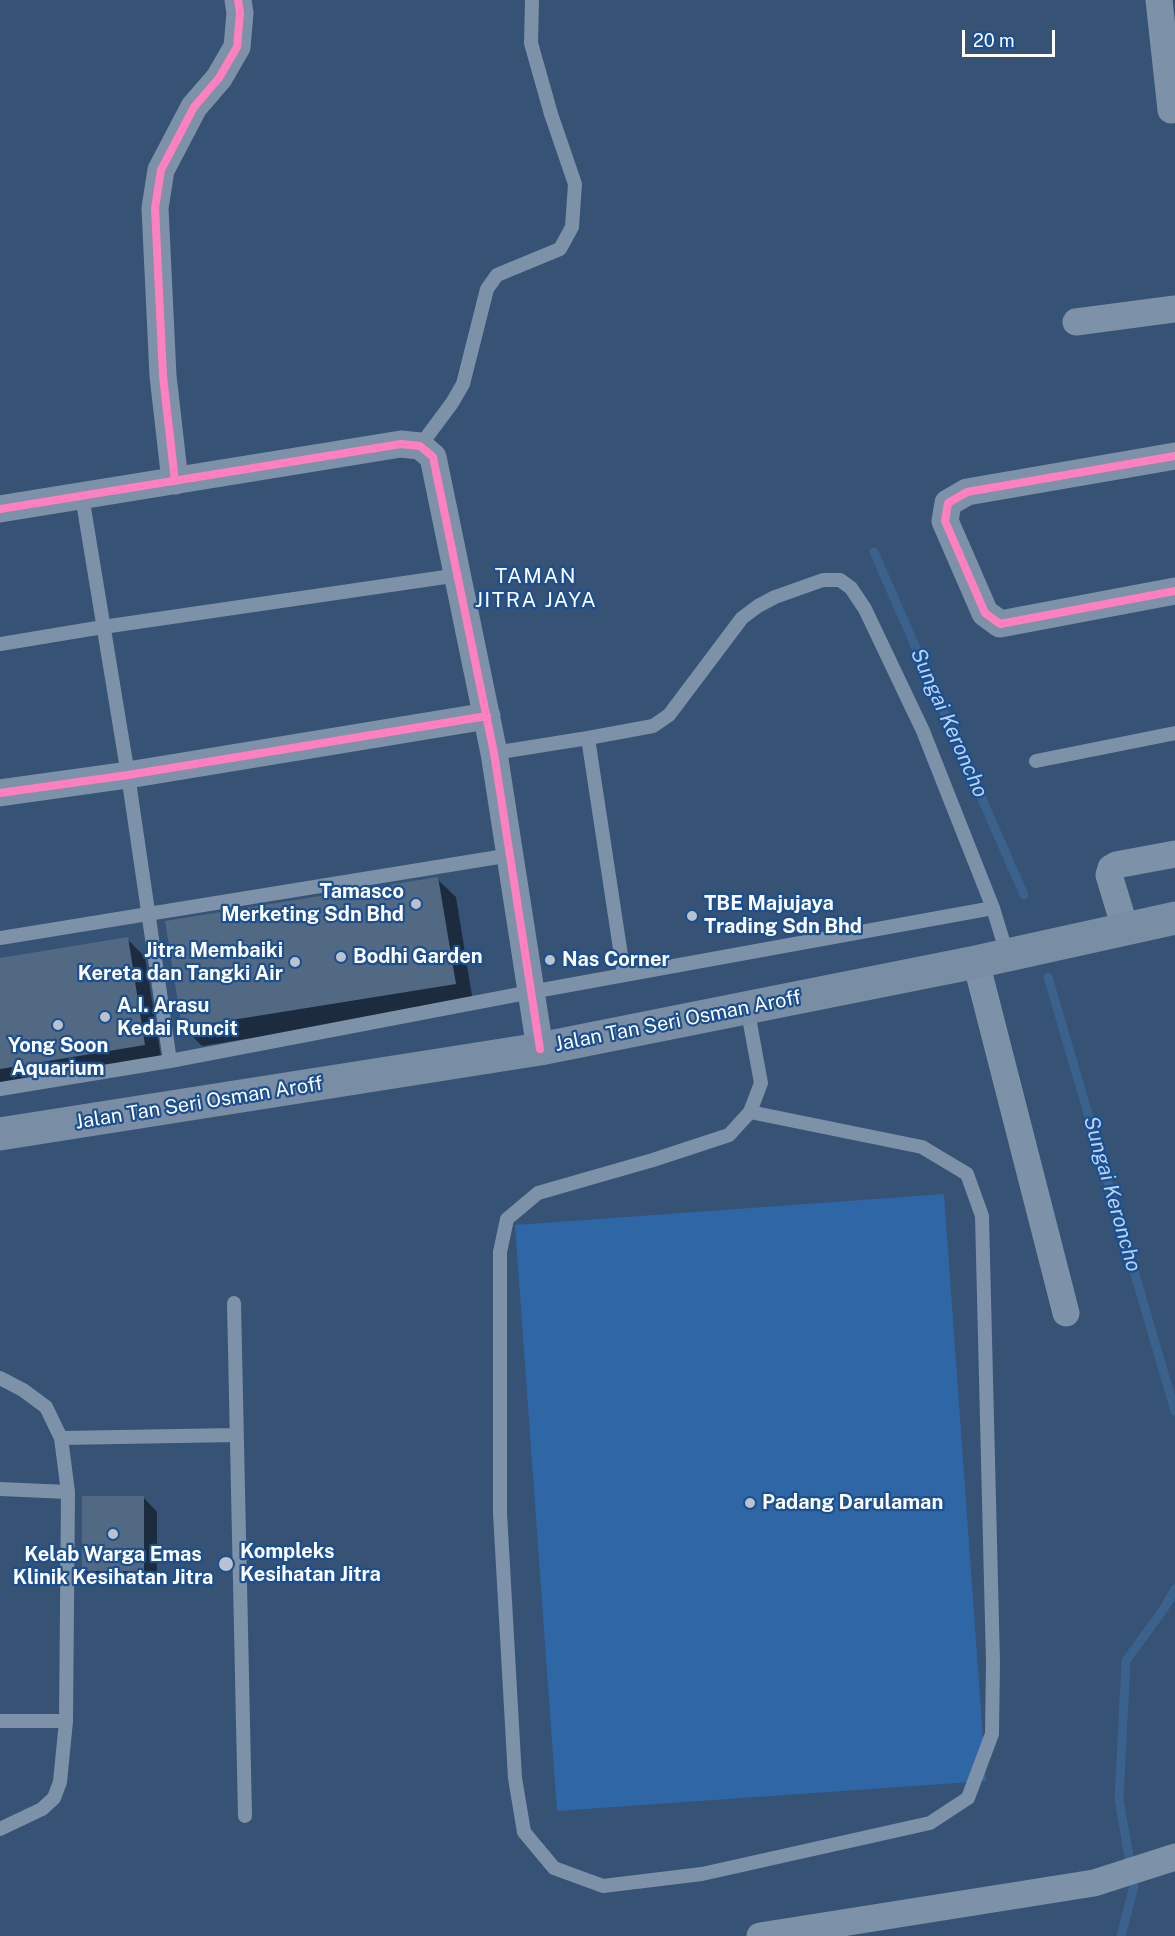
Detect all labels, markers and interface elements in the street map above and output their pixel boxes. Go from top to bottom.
scale bar [965,18,1058,56]
text: 20 m [973,30,1015,51]
district label: TAMAN JITRA JAYA [475,564,597,614]
water label: Sungai Keroncho [905,645,993,801]
place label: Tamasco Merketing Sdn Bhd [221,880,404,927]
place label: TBE Majujaya Trading Sdn Bhd [704,892,862,939]
marker: Tamasco Merketing Sdn Bhd [409,897,423,911]
marker: TBE Majujaya Trading Sdn Bhd [685,909,699,923]
place label: Jitra Membaiki Kereta dan Tangki Air [78,939,283,986]
place label: Bodhi Garden [353,945,483,969]
place label: Nas Corner [562,948,670,972]
marker: Bodhi Garden [334,950,348,964]
marker: Nas Corner [543,953,557,967]
marker: Jitra Membaiki Kereta dan Tangki Air [288,955,302,969]
street label: Jalan Tan Seri Osman Aroff [553,985,803,1057]
place label: A.I. Arasu Kedai Runcit [117,994,238,1041]
marker: A.I. Arasu Kedai Runcit [98,1010,112,1024]
marker: Yong Soon Aquarium [51,1018,65,1032]
place label: Yong Soon Aquarium [8,1034,108,1081]
street label: Jalan Tan Seri Osman Aroff [74,1072,324,1134]
water label: Sungai Keroncho [1078,1113,1146,1275]
place label: Padang Darulaman [762,1491,943,1515]
marker: Padang Darulaman [743,1496,757,1510]
marker: Kelab Warga Emas Klinik Kesihatan Jitra [106,1527,120,1541]
place label: Kompleks Kesihatan Jitra [240,1540,381,1587]
place label: Kelab Warga Emas Klinik Kesihatan Jitra [13,1543,213,1590]
marker: Kompleks Kesihatan Jitra [217,1555,235,1573]

